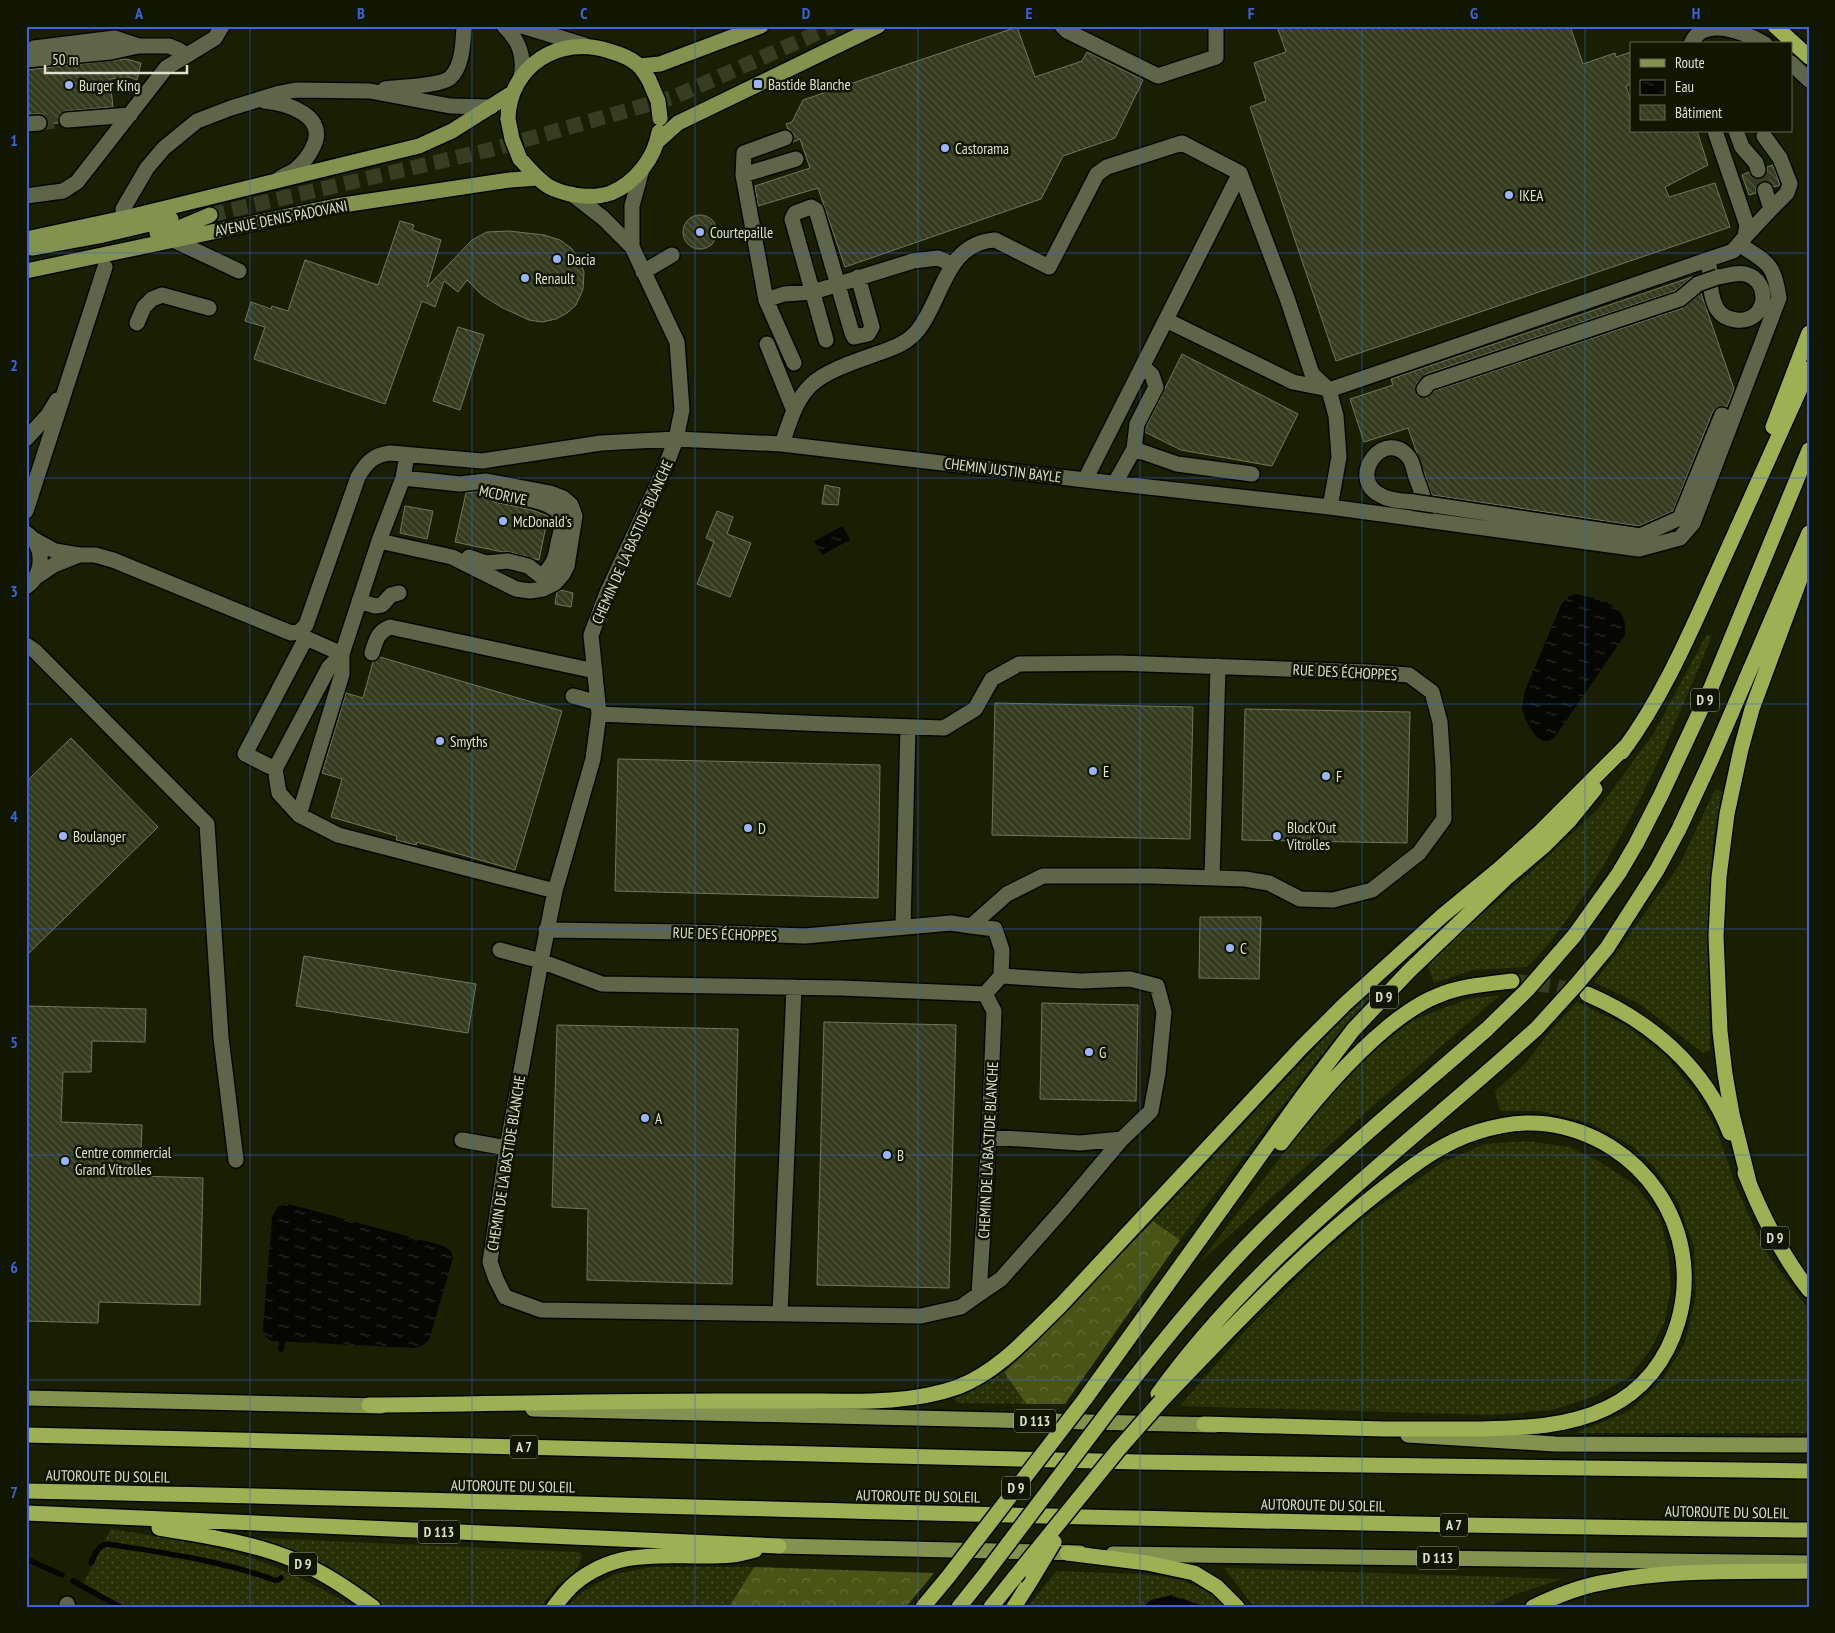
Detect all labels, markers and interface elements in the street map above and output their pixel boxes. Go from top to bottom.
text: A [134,3,144,23]
text: B [357,3,365,23]
text: C [580,3,588,23]
text: D [802,3,811,23]
text: E [1026,3,1033,23]
text: F [1248,3,1255,23]
text: G [1470,3,1478,23]
text: H [1692,3,1700,23]
scale bar [45,42,188,74]
legend [1630,42,1792,132]
text: 50 m [52,50,78,69]
text: Route [1675,53,1705,72]
place label: Bastide Blanche [768,75,851,94]
place label: Burger King [79,76,140,95]
text: Eau [1675,77,1694,96]
marker: Bastide Blanche [752,78,764,90]
marker: Burger King [63,79,75,91]
text: Bâtiment [1675,103,1722,122]
text: 1 [10,130,18,150]
place label: Castorama [955,139,1009,158]
marker: Castorama [939,142,951,154]
place label: IKEA [1519,186,1544,205]
marker: IKEA [1503,189,1515,201]
street label: AVENUE DENIS PADOVANI [213,196,349,240]
place label: Courtepaille [710,223,773,242]
marker: Courtepaille [694,226,706,238]
place label: Dacia [567,250,595,269]
marker: Dacia [551,253,563,265]
place label: Renault [535,269,575,288]
marker: Renault [519,272,531,284]
text: 2 [10,355,18,375]
street label: CHEMIN JUSTIN BAYLE [943,453,1063,487]
street label: CHEMIN DE LA BASTIDE BLANCHE [587,457,677,627]
street label: MCDRIVE [477,481,529,509]
place label: McDonald's [513,512,572,531]
marker: McDonald's [497,515,509,527]
text: 3 [10,581,18,601]
street label: RUE DES ÉCHOPPES [1292,660,1398,684]
road number: D 9 [1691,688,1719,712]
place label: Smyths [450,732,488,751]
marker: Smyths [434,735,446,747]
place label: E [1103,762,1109,781]
marker: E [1087,765,1099,777]
place label: F [1336,767,1342,786]
marker: F [1320,770,1332,782]
text: 4 [10,806,18,826]
place label: Block'Out Vitrolles [1286,818,1336,854]
place label: D [758,819,766,838]
marker: D [742,822,754,834]
place label: Boulanger [73,827,127,846]
marker: Boulanger [57,830,69,842]
marker: Block'Out Vitrolles [1271,830,1283,842]
street label: RUE DES ÉCHOPPES [672,923,778,945]
place label: C [1240,939,1247,958]
marker: C [1224,942,1236,954]
road number: D 9 [1370,986,1398,1009]
text: 5 [10,1032,18,1052]
place label: G [1099,1043,1106,1062]
marker: G [1083,1046,1095,1058]
street label: CHEMIN DE LA BASTIDE BLANCHE [974,1061,1002,1239]
street label: CHEMIN DE LA BASTIDE BLANCHE [483,1074,529,1252]
place label: A [655,1109,663,1128]
marker: A [639,1112,651,1124]
place label: Centre commercial Grand Vitrolles [75,1143,172,1179]
place label: B [897,1146,904,1165]
marker: B [881,1149,893,1161]
marker: Centre commercial Grand Vitrolles [59,1155,71,1167]
road number: D 9 [1761,1226,1789,1250]
text: 6 [10,1257,18,1277]
road number: D 113 [1014,1410,1056,1432]
road number: A 7 [510,1435,538,1458]
street label: AUTOROUTE DU SOLEIL [46,1465,171,1487]
street label: AUTOROUTE DU SOLEIL [451,1475,576,1497]
road number: D 9 [1002,1476,1030,1500]
text: 7 [10,1482,18,1502]
street label: AUTOROUTE DU SOLEIL [856,1485,981,1507]
street label: AUTOROUTE DU SOLEIL [1261,1494,1386,1516]
street label: AUTOROUTE DU SOLEIL [1665,1501,1790,1523]
road number: A 7 [1440,1514,1468,1536]
road number: D 113 [418,1520,460,1544]
road number: D 113 [1417,1546,1459,1570]
road number: D 9 [289,1552,317,1576]

